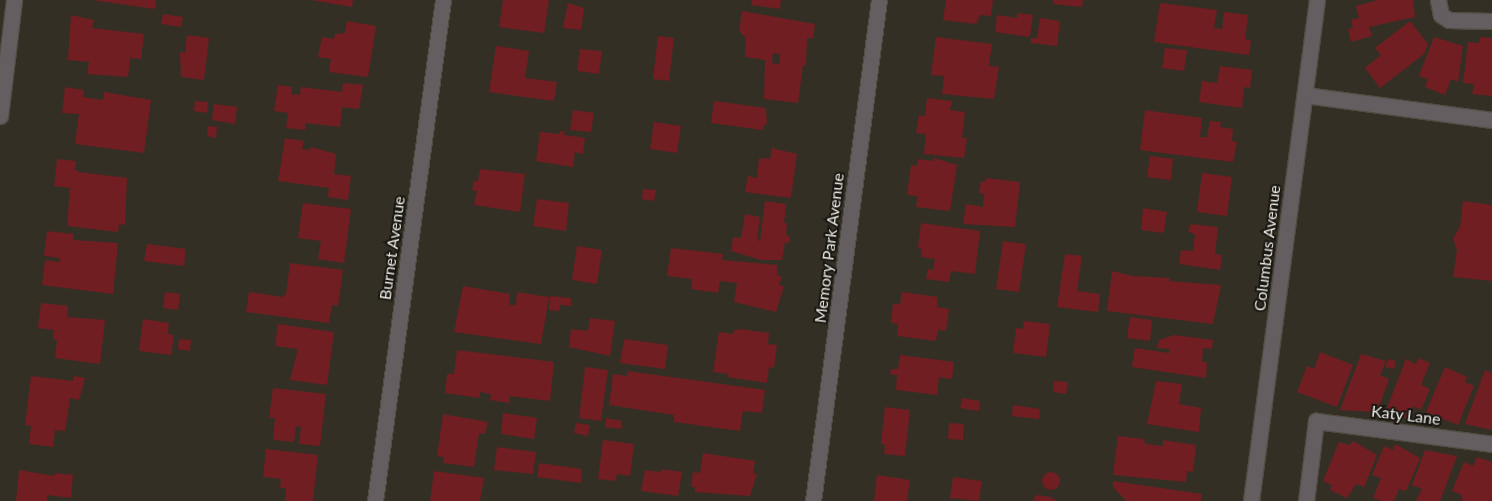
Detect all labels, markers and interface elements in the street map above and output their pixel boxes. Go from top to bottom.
street label: Memory Park Avenue [810,172,848,324]
street label: Columbus Avenue [1250,184,1284,312]
street label: Burnet Avenue [375,195,409,301]
street label: Katy Lane [1370,401,1442,429]

